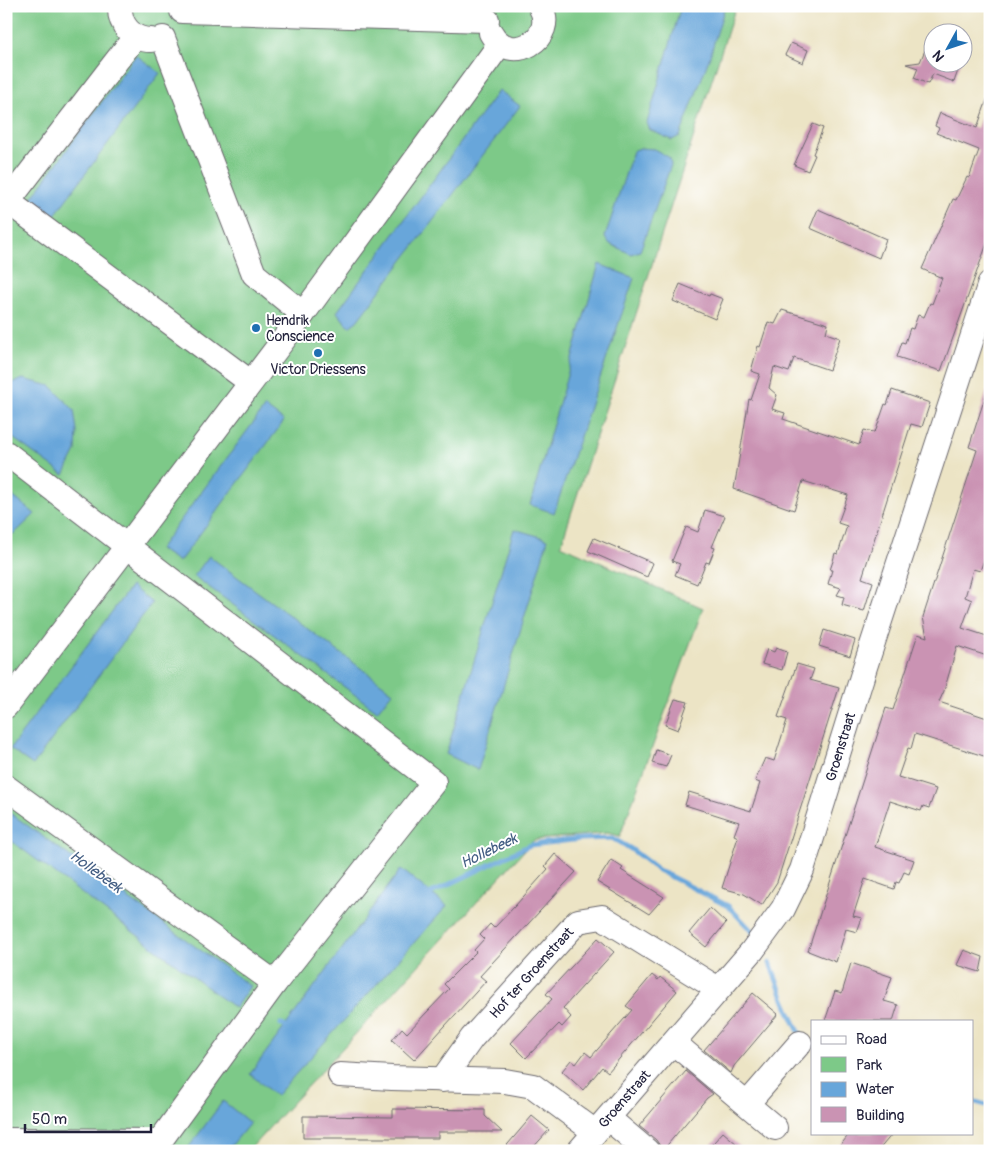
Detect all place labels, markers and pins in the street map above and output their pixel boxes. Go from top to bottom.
place label: Hendrik Conscience [266,312,334,345]
marker: Hendrik Conscience [250,322,262,334]
marker: Victor Driessens [312,347,324,359]
place label: Victor Driessens [270,361,366,378]

